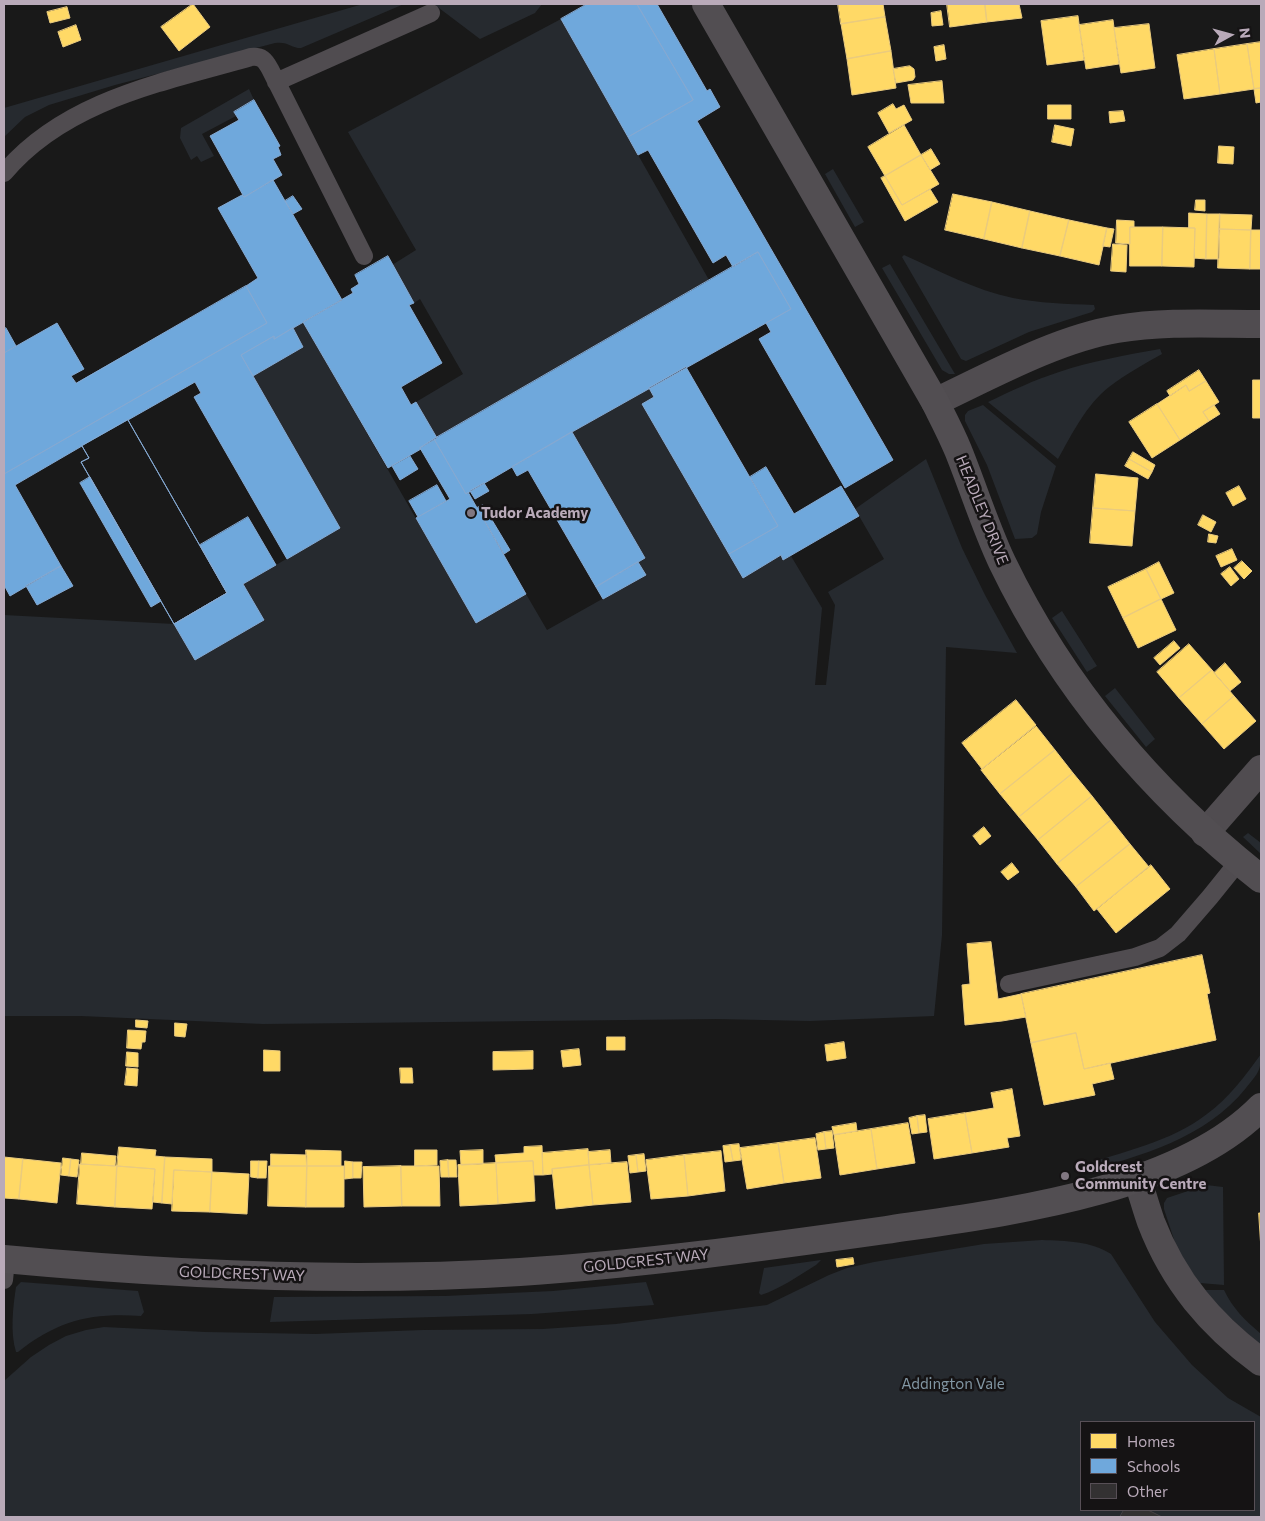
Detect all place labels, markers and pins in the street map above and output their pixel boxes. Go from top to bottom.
place label: Tudor Academy [481,504,588,522]
marker: Tudor Academy [465,507,477,519]
place label: Goldcrest Community Centre [1075,1158,1206,1193]
marker: Goldcrest Community Centre [1059,1170,1071,1182]

